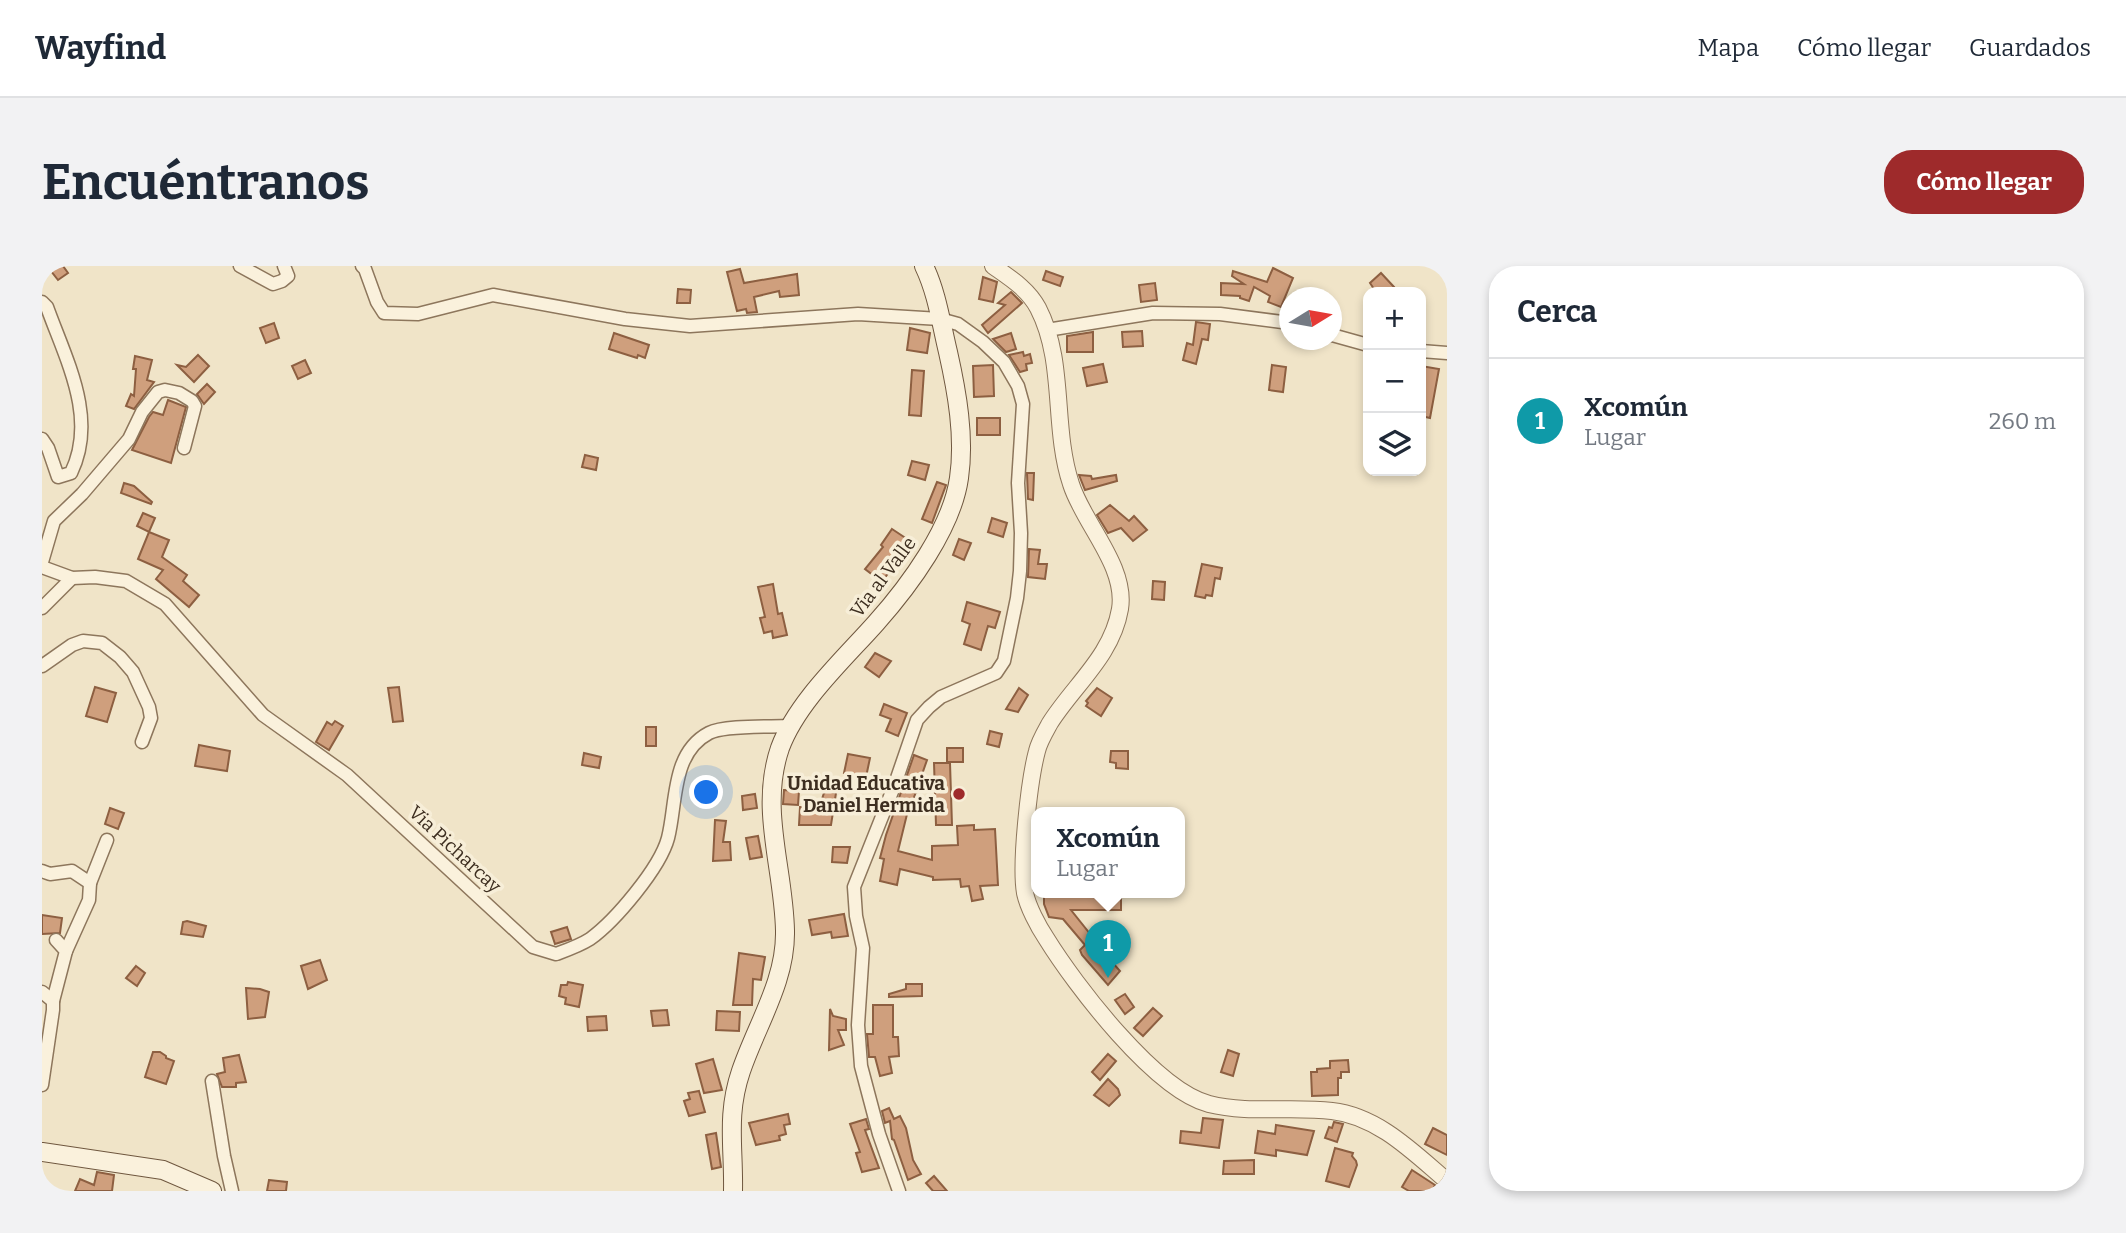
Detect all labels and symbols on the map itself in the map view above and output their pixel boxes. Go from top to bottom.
north arrow [1279,287,1342,350]
street label: Via al Valle [845,532,921,622]
place label: Unidad Educativa Daniel Hermida [787,772,945,817]
your location [689,775,723,809]
marker: Unidad Educativa Daniel Hermida [951,786,967,802]
street label: Via Picharcay [404,801,507,898]
pin: 1 [1085,920,1131,978]

